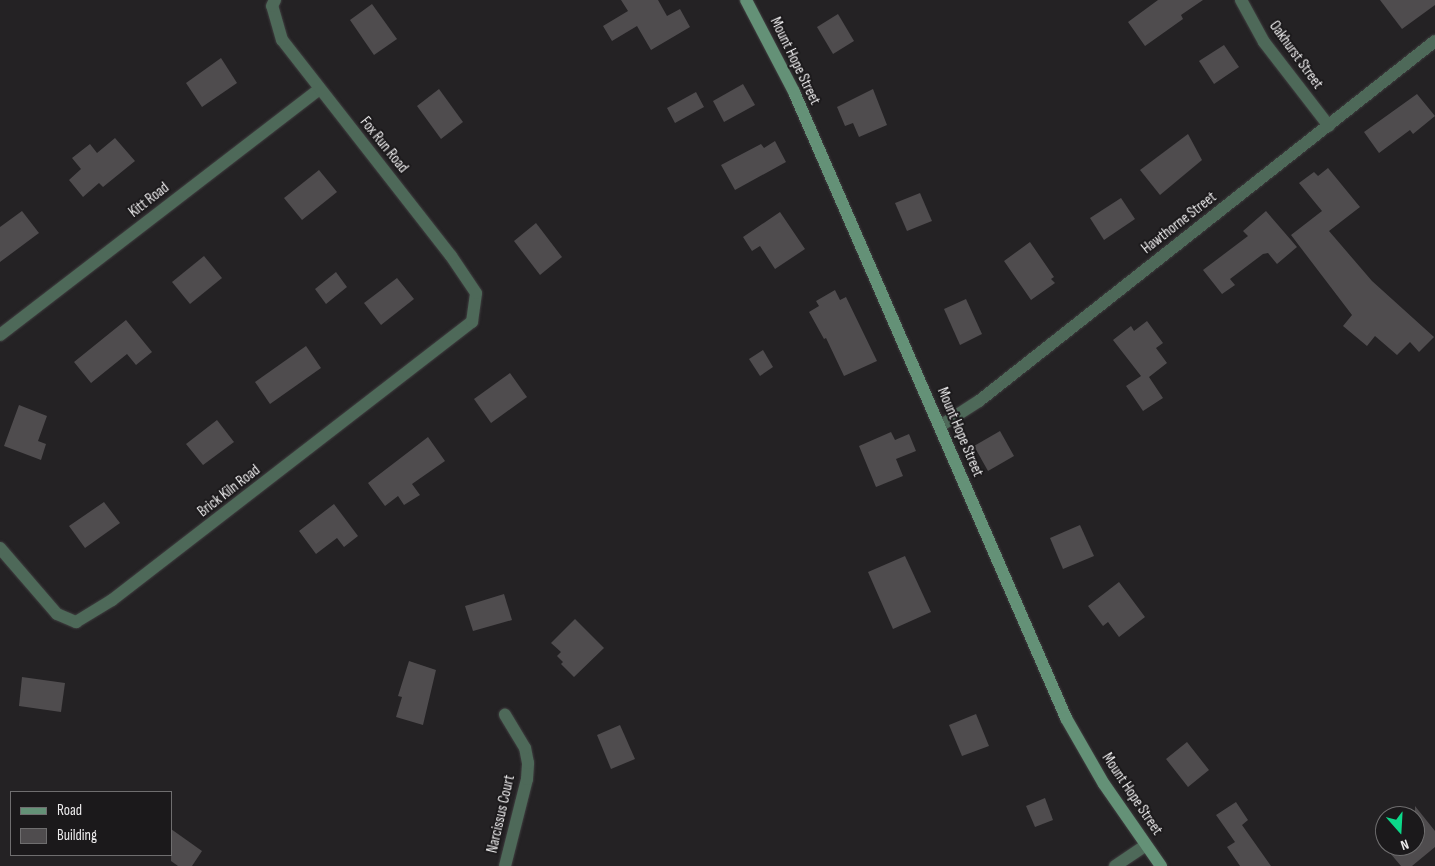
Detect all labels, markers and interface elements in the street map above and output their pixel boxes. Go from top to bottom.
street label: Mount Hope Street [766,14,824,108]
street label: Oakhurst Street [1265,18,1327,92]
street label: Fox Run Road [356,113,412,177]
street label: Kitt Road [125,179,173,221]
street label: Hawthorne Street [1138,188,1220,258]
street label: Mount Hope Street [933,385,987,479]
street label: Brick Kiln Road [194,461,264,521]
street label: Mount Hope Street [1098,750,1166,838]
street label: Narcissus Court [483,773,519,855]
legend [10,791,172,856]
text: Road [57,801,82,820]
north arrow [1375,806,1425,856]
text: Building [57,826,97,845]
text: N [1398,835,1411,854]

